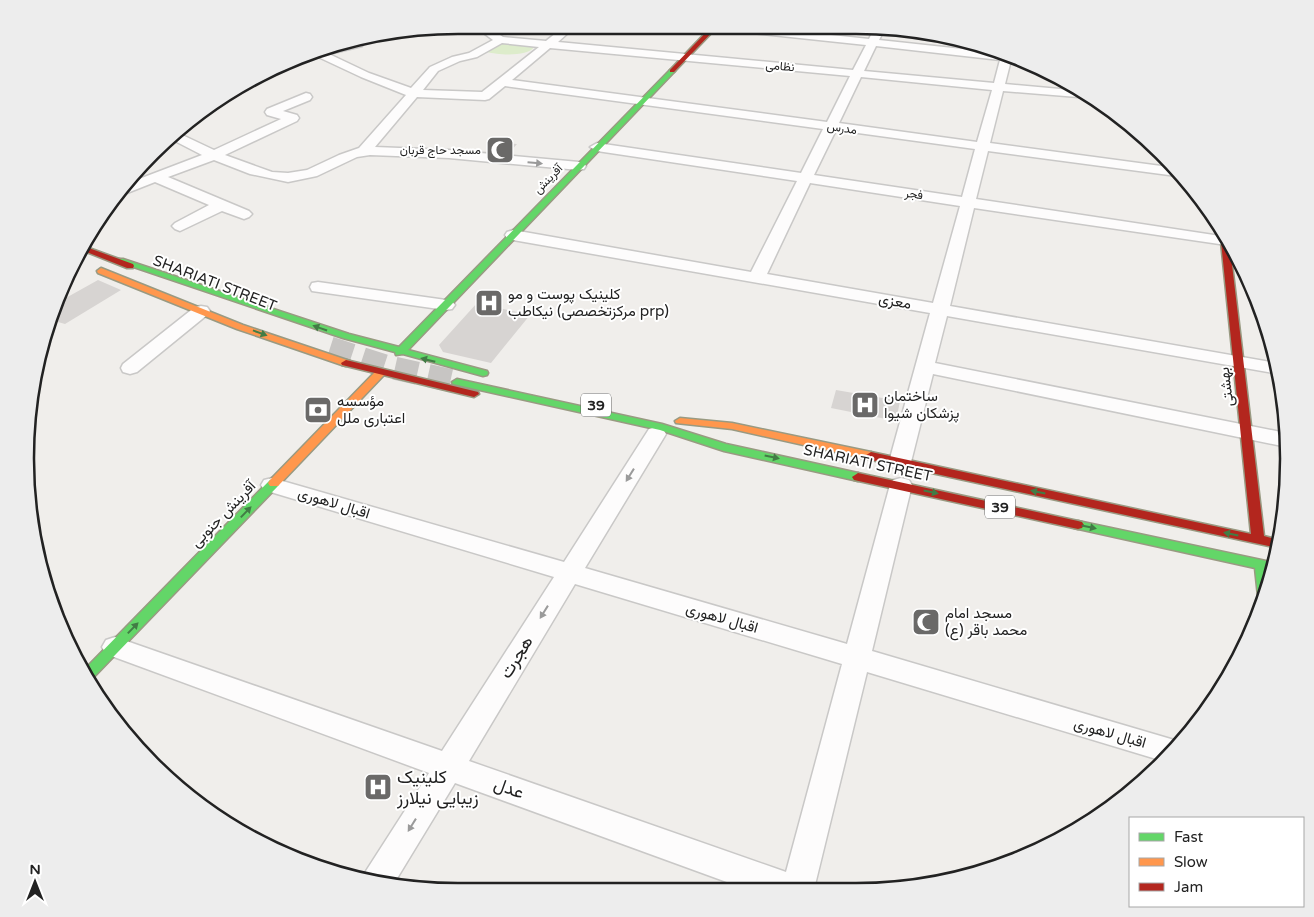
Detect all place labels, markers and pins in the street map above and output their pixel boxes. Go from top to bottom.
mosque icon: مسجد حاج قربان [485,135,515,165]
place label: مسجد حاج قربان [400,143,481,159]
place label: کلینیک پوست و مو نیکاطب (مرکزتخصصی prp) [508,285,669,321]
hospital icon: کلینیک پوست و مو نیکاطب (مرکزتخصصی prp) [474,288,504,318]
place label: ساختمان پزشکان شیوا [884,387,960,423]
hospital icon: ساختمان پزشکان شیوا [850,390,880,420]
place label: مؤسسه اعتباری ملل [337,392,405,428]
bank icon: مؤسسه اعتباری ملل [303,395,333,425]
place label: مسجد امام محمد باقر (ع) [945,604,1027,641]
mosque icon: مسجد امام محمد باقر (ع) [911,607,941,637]
place label: کلینیک زیبایی نیلارز [396,766,479,809]
hospital icon: کلینیک زیبایی نیلارز [363,772,393,802]

